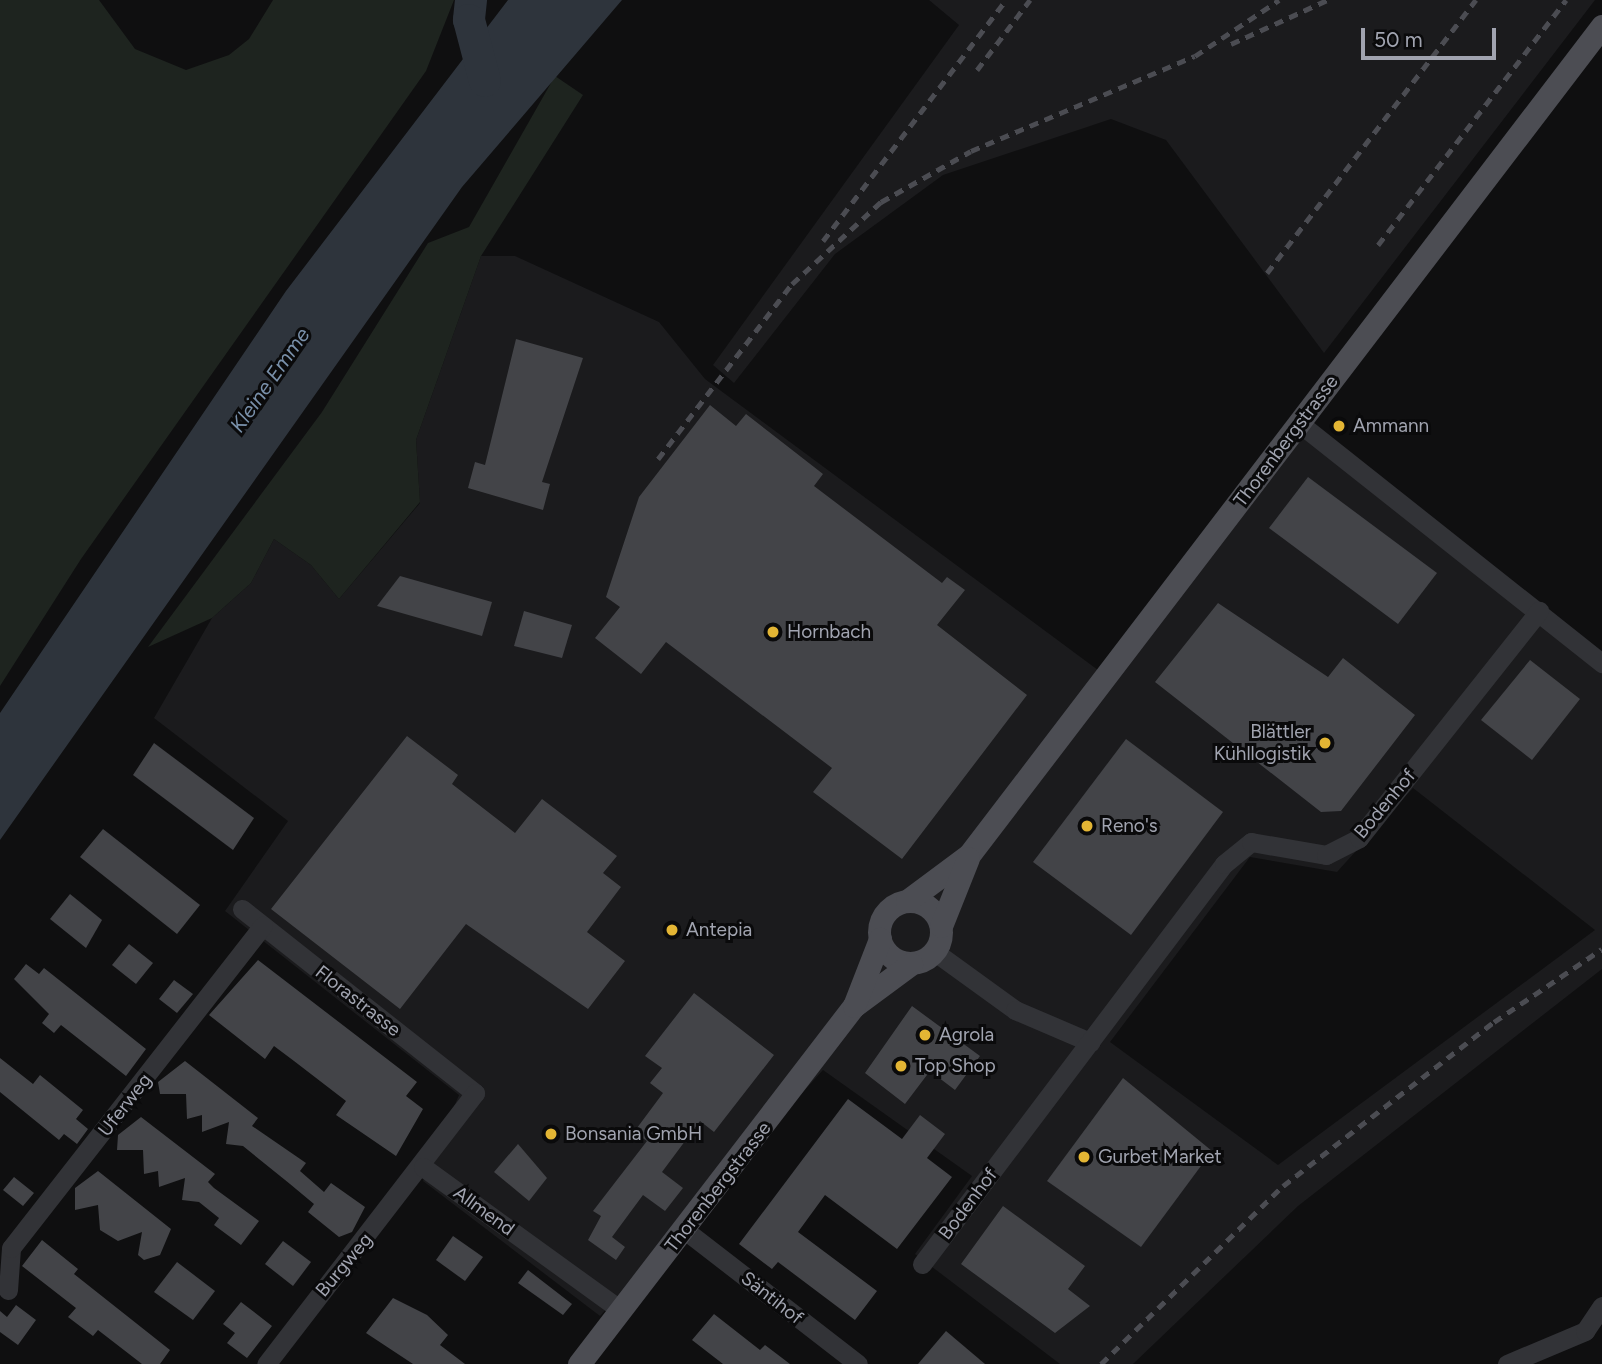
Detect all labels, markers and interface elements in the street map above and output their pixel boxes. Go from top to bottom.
scale bar [1364,14,1499,58]
text: 50 m [1374,27,1423,52]
water label: Kleine Emme [225,323,315,437]
street label: Thorenbergstrasse [1229,371,1343,511]
place label: Ammann [1353,415,1429,437]
marker: Ammann [1331,418,1347,434]
place label: Hornbach [787,621,871,643]
marker: Hornbach [765,624,781,640]
place label: Blättler Kühllogistik [1214,721,1311,765]
marker: Blättler Kühllogistik [1317,735,1333,751]
street label: Bodenhof [1349,765,1421,843]
place label: Reno's [1101,815,1158,837]
marker: Reno's [1079,818,1095,834]
place label: Antepia [686,919,752,941]
marker: Antepia [664,922,680,938]
street label: Florastrasse [311,961,405,1041]
place label: Agrola [939,1024,994,1046]
marker: Agrola [917,1027,933,1043]
place label: Top Shop [915,1055,996,1077]
marker: Top Shop [893,1058,909,1074]
street label: Uferweg [93,1069,157,1141]
street label: Thorenbergstrasse [660,1117,776,1257]
place label: Bonsania GmbH [565,1123,702,1145]
marker: Bonsania GmbH [543,1126,559,1142]
place label: Gurbet Market [1098,1146,1222,1168]
marker: Gurbet Market [1076,1149,1092,1165]
street label: Bodenhof [934,1164,1002,1244]
street label: Allmend [449,1181,519,1241]
street label: Burgweg [311,1229,377,1301]
street label: Säntihof [737,1267,807,1329]

